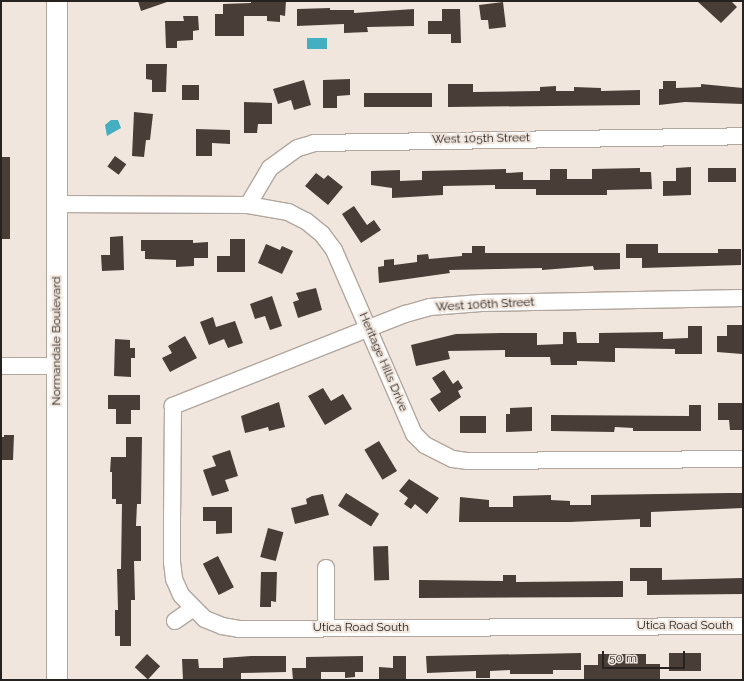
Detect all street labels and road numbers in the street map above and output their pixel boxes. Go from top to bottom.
street label: West 105th Street [432,131,530,147]
street label: Normandale Boulevard [50,276,64,406]
street label: West 106th Street [435,295,535,315]
street label: Heritage Hills Drive [356,310,410,414]
street label: Utica Road South [637,619,733,633]
street label: Utica Road South [313,621,409,635]

